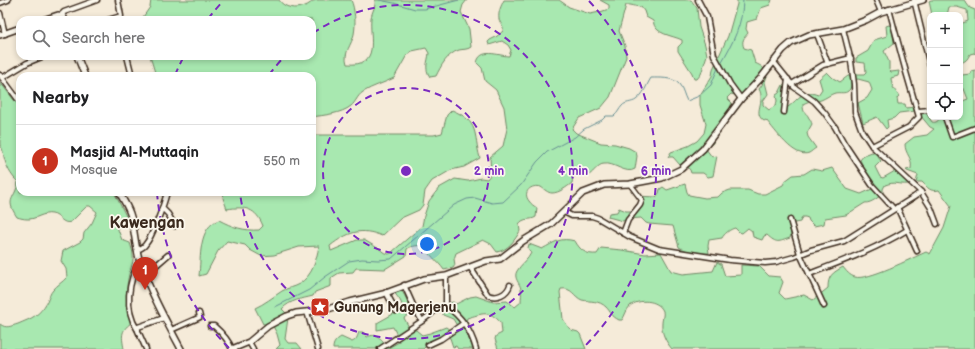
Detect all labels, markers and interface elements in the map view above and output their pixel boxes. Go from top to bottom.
map controls [927,12,963,120]
button: + [927,12,963,48]
search box [16,16,316,60]
icon: search [30,27,52,49]
text: Search here [62,29,145,48]
button: − [927,48,963,84]
button: locate [927,84,963,120]
text: Nearby [32,88,89,108]
text: Masjid Al-Muttaqin [70,143,199,162]
text: 1 [42,153,48,169]
text: 550 m [263,153,300,169]
text: Mosque [70,162,118,178]
centre of rings [399,164,413,178]
text: 2 min [474,164,504,179]
text: 4 min [558,164,588,179]
text: 6 min [641,164,671,179]
district label: Kawengan [109,214,185,233]
your location [417,234,437,254]
pin: 1 [132,257,158,290]
place icon: Gunung Magerjenu [309,296,331,318]
place label: Gunung Magerjenu [334,299,457,316]

